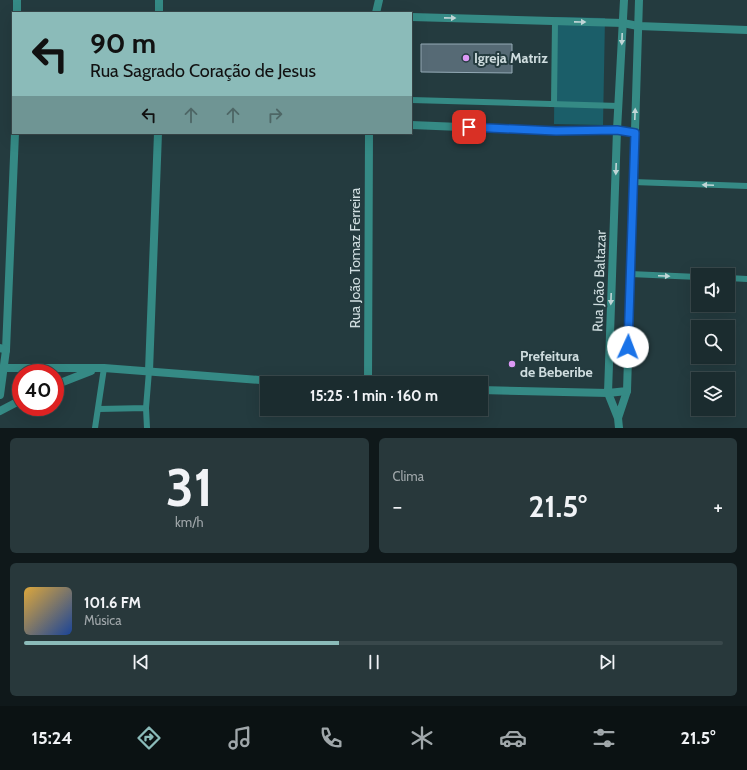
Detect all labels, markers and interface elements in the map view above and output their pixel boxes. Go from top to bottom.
one-way arrow [444,15,457,21]
one-way arrow [574,19,587,25]
text: 90 m [90,26,156,60]
icon: left [24,28,76,80]
one-way arrow [619,33,625,46]
place label: Igreja Matriz [474,49,548,67]
marker: Igreja Matriz [461,53,471,63]
text: Rua Sagrado Coração de Jesus [90,60,316,82]
icon: left [138,104,160,126]
icon: ahead [180,104,202,126]
icon: ahead [222,104,244,126]
icon: right [264,104,286,126]
one-way arrow [632,107,638,120]
pin [452,110,486,144]
icon: arrive [458,116,480,138]
one-way arrow [612,163,619,175]
one-way arrow [701,182,714,188]
street label: Rua João Tomaz Ferreira [346,187,364,328]
street label: Rua João Baltazar [588,229,610,332]
map controls [691,268,735,416]
button: sound [691,268,735,312]
one-way arrow [658,272,670,279]
one-way arrow [608,293,614,306]
button: search [691,320,735,364]
position arrow [607,326,649,368]
place label: Prefeitura de Beberibe [520,347,593,381]
marker: Prefeitura de Beberibe [507,359,517,369]
speed limit sign: 40 [12,364,64,416]
button: layers [691,372,735,416]
text: 15:25 · 1 min · 160 m [310,387,438,405]
text: 31 [166,456,213,519]
text: Clima [393,468,424,484]
text: 21.5° [529,488,587,525]
text: − [393,493,402,520]
text: + [713,493,723,520]
text: km/h [175,514,203,530]
text: 101.6 FM [84,594,141,612]
text: Música [84,612,122,628]
icon: previous [130,651,152,673]
icon: pause [363,651,385,673]
icon: next [596,651,618,673]
icon: directions [135,724,163,752]
icon: music [226,724,254,752]
icon: phone [317,724,345,752]
icon: climate [408,724,436,752]
icon: car [499,724,527,752]
icon: filters [590,724,618,752]
text: 15:24 [31,727,72,749]
text: 21.5° [680,727,715,749]

